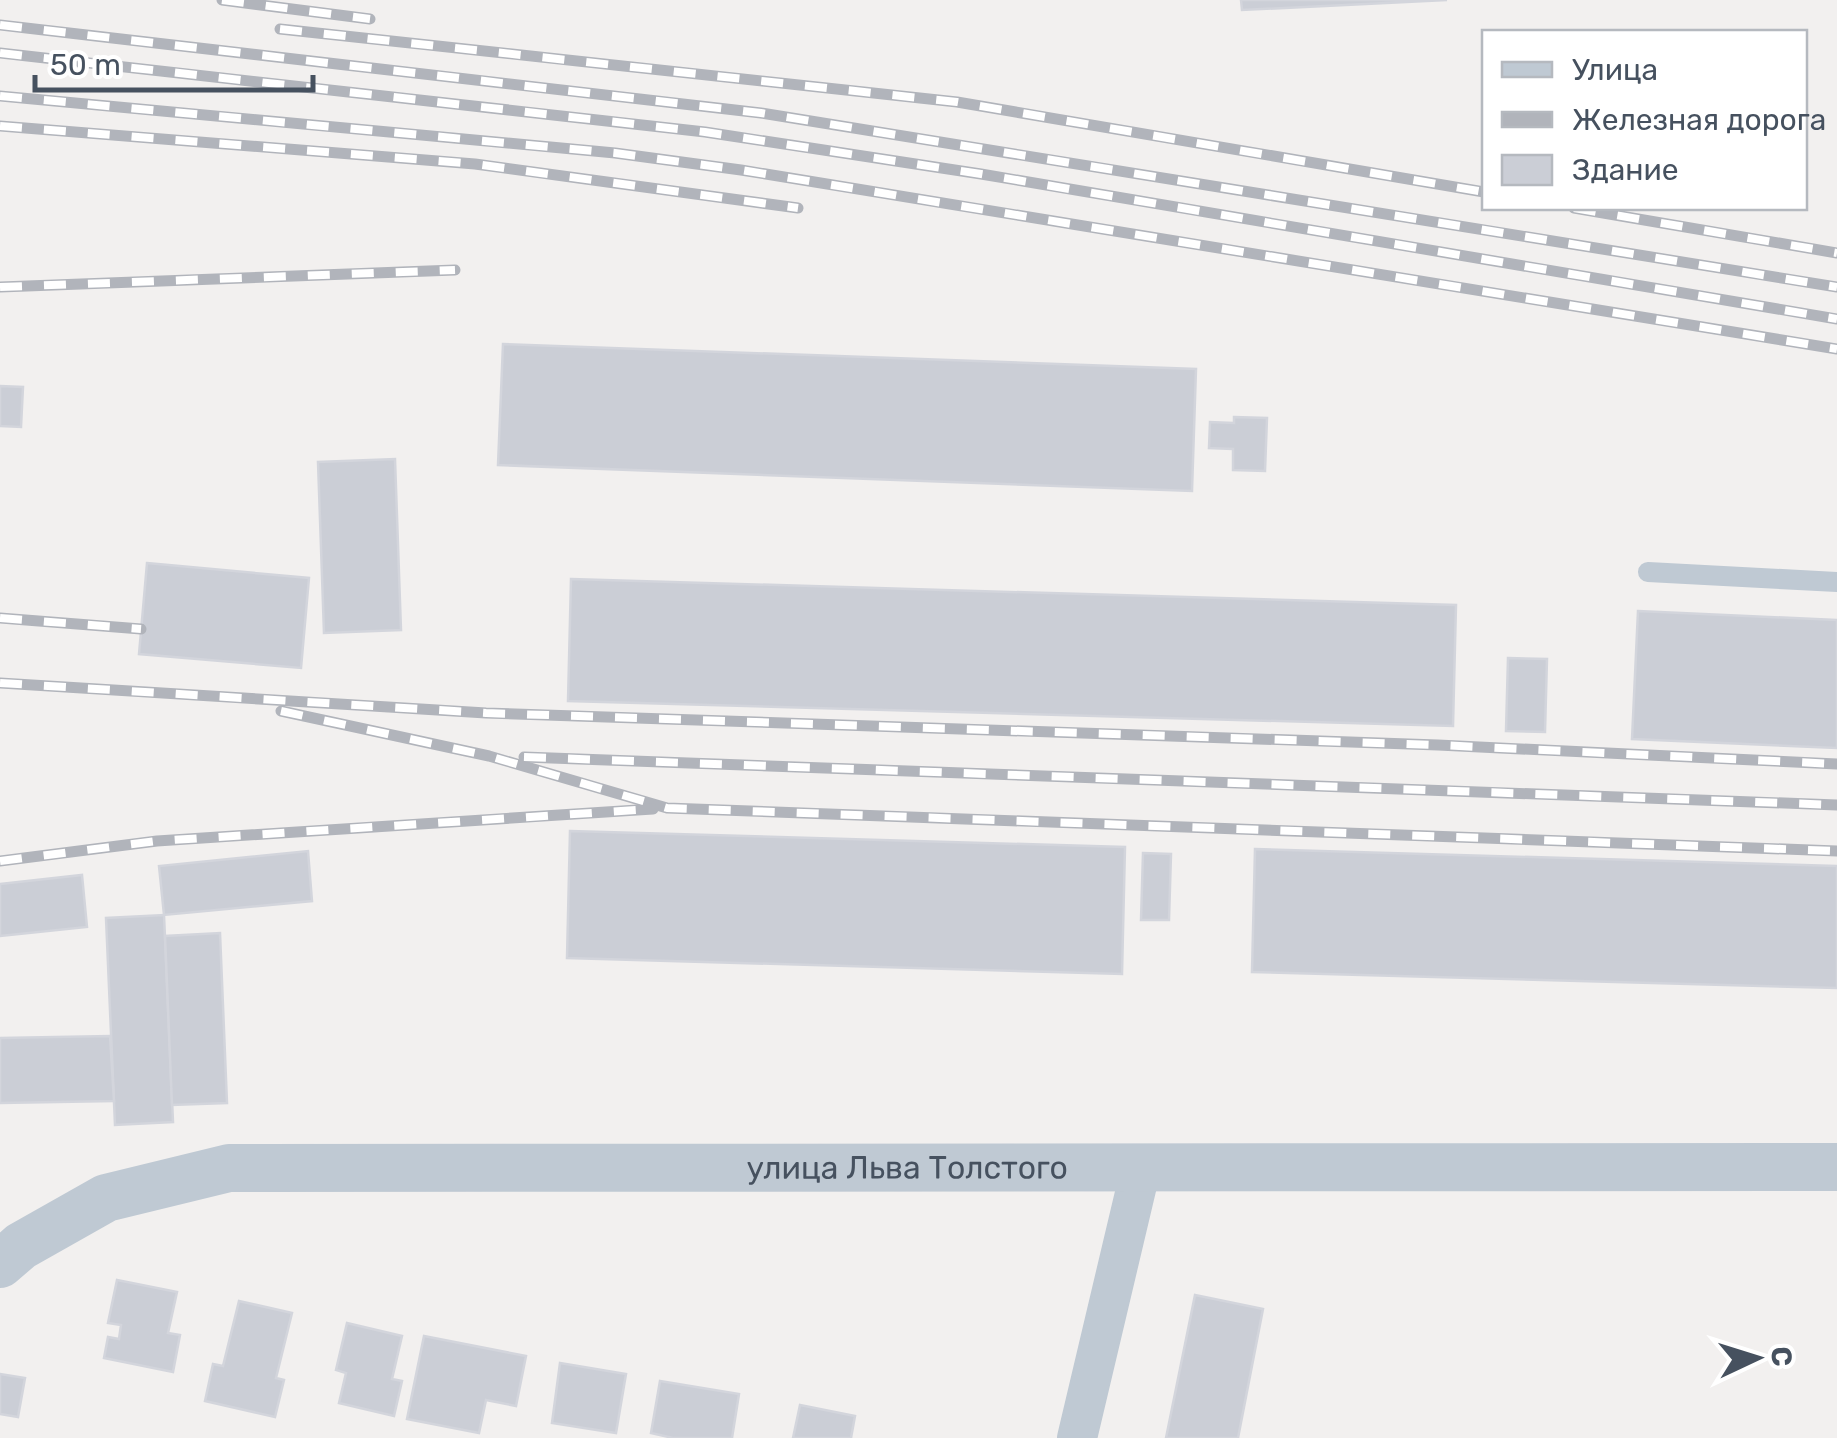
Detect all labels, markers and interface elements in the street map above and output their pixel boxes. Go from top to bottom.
scale bar [35,30,312,92]
legend [1482,30,1807,210]
text: 50 m [50,47,121,83]
text: Улица [1572,52,1658,88]
text: Железная дорога [1572,102,1826,138]
text: Здание [1572,152,1679,188]
street label: улица Льва Толстого [746,1148,1068,1187]
north arrow [1707,1308,1807,1408]
text: С [1764,1345,1799,1367]

